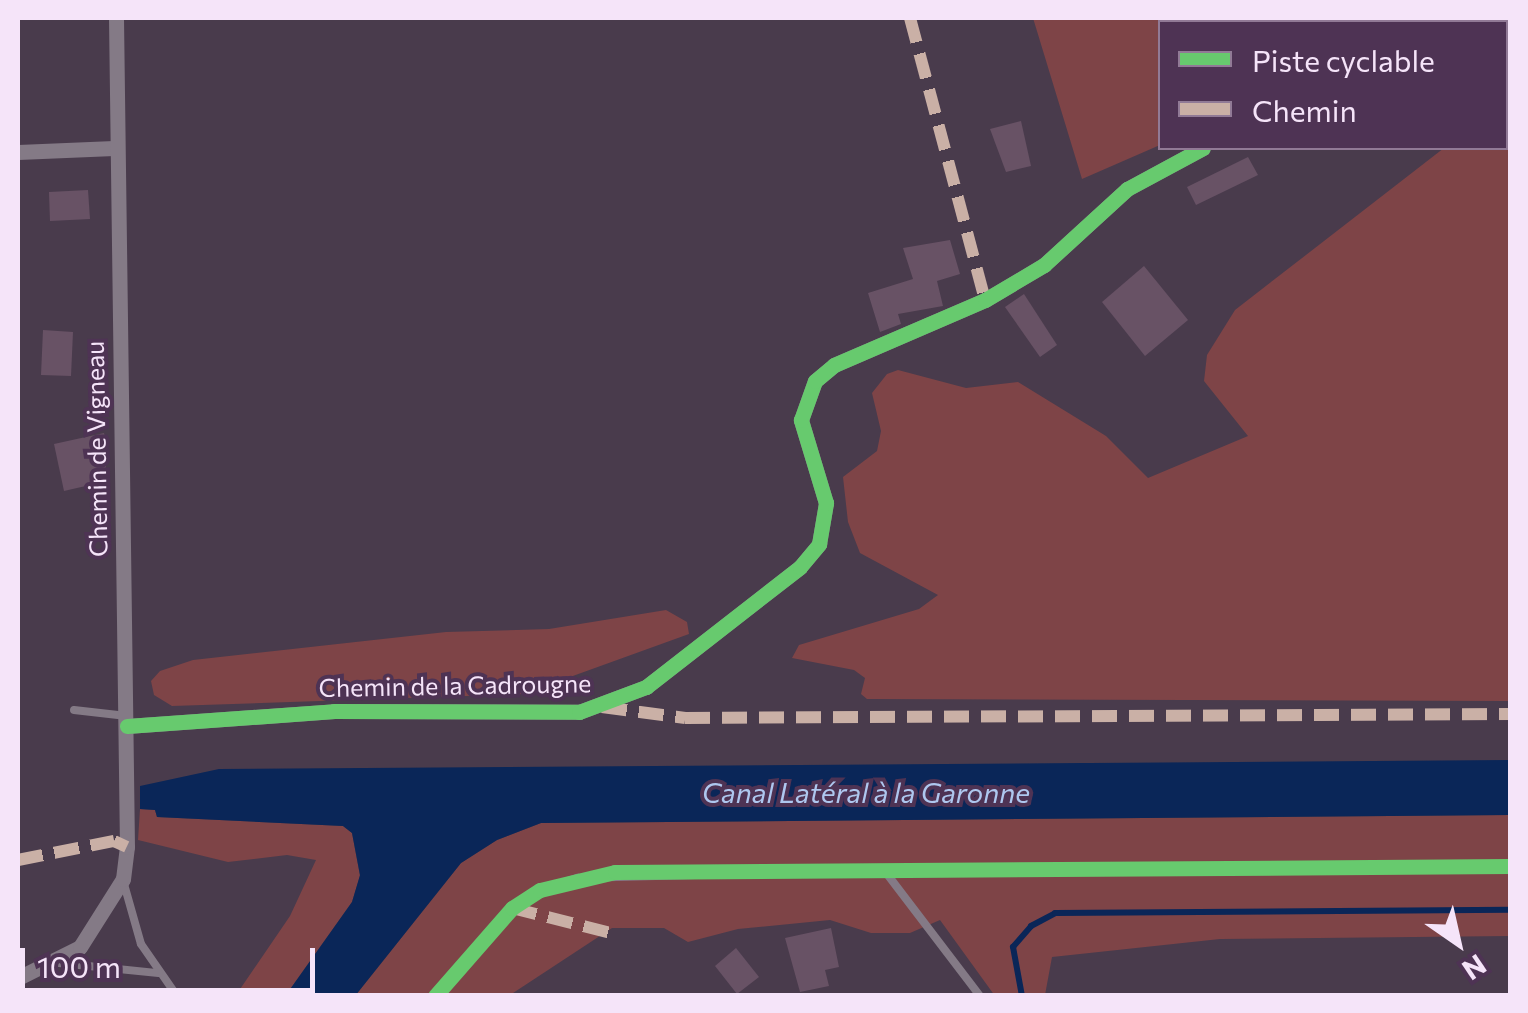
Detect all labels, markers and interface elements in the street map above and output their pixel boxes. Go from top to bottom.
legend [1158,20,1508,150]
text: Piste cyclable [1252,41,1435,78]
text: Chemin [1252,91,1357,128]
street label: Chemin de Vigneau [79,341,113,557]
street label: Chemin de la Cadrougne [318,668,592,702]
water label: Canal Latéral à la Garonne [702,775,1030,809]
north arrow [1408,893,1508,993]
scale bar [25,928,320,990]
text: 100 m [37,947,121,984]
text: N [1457,948,1493,988]

